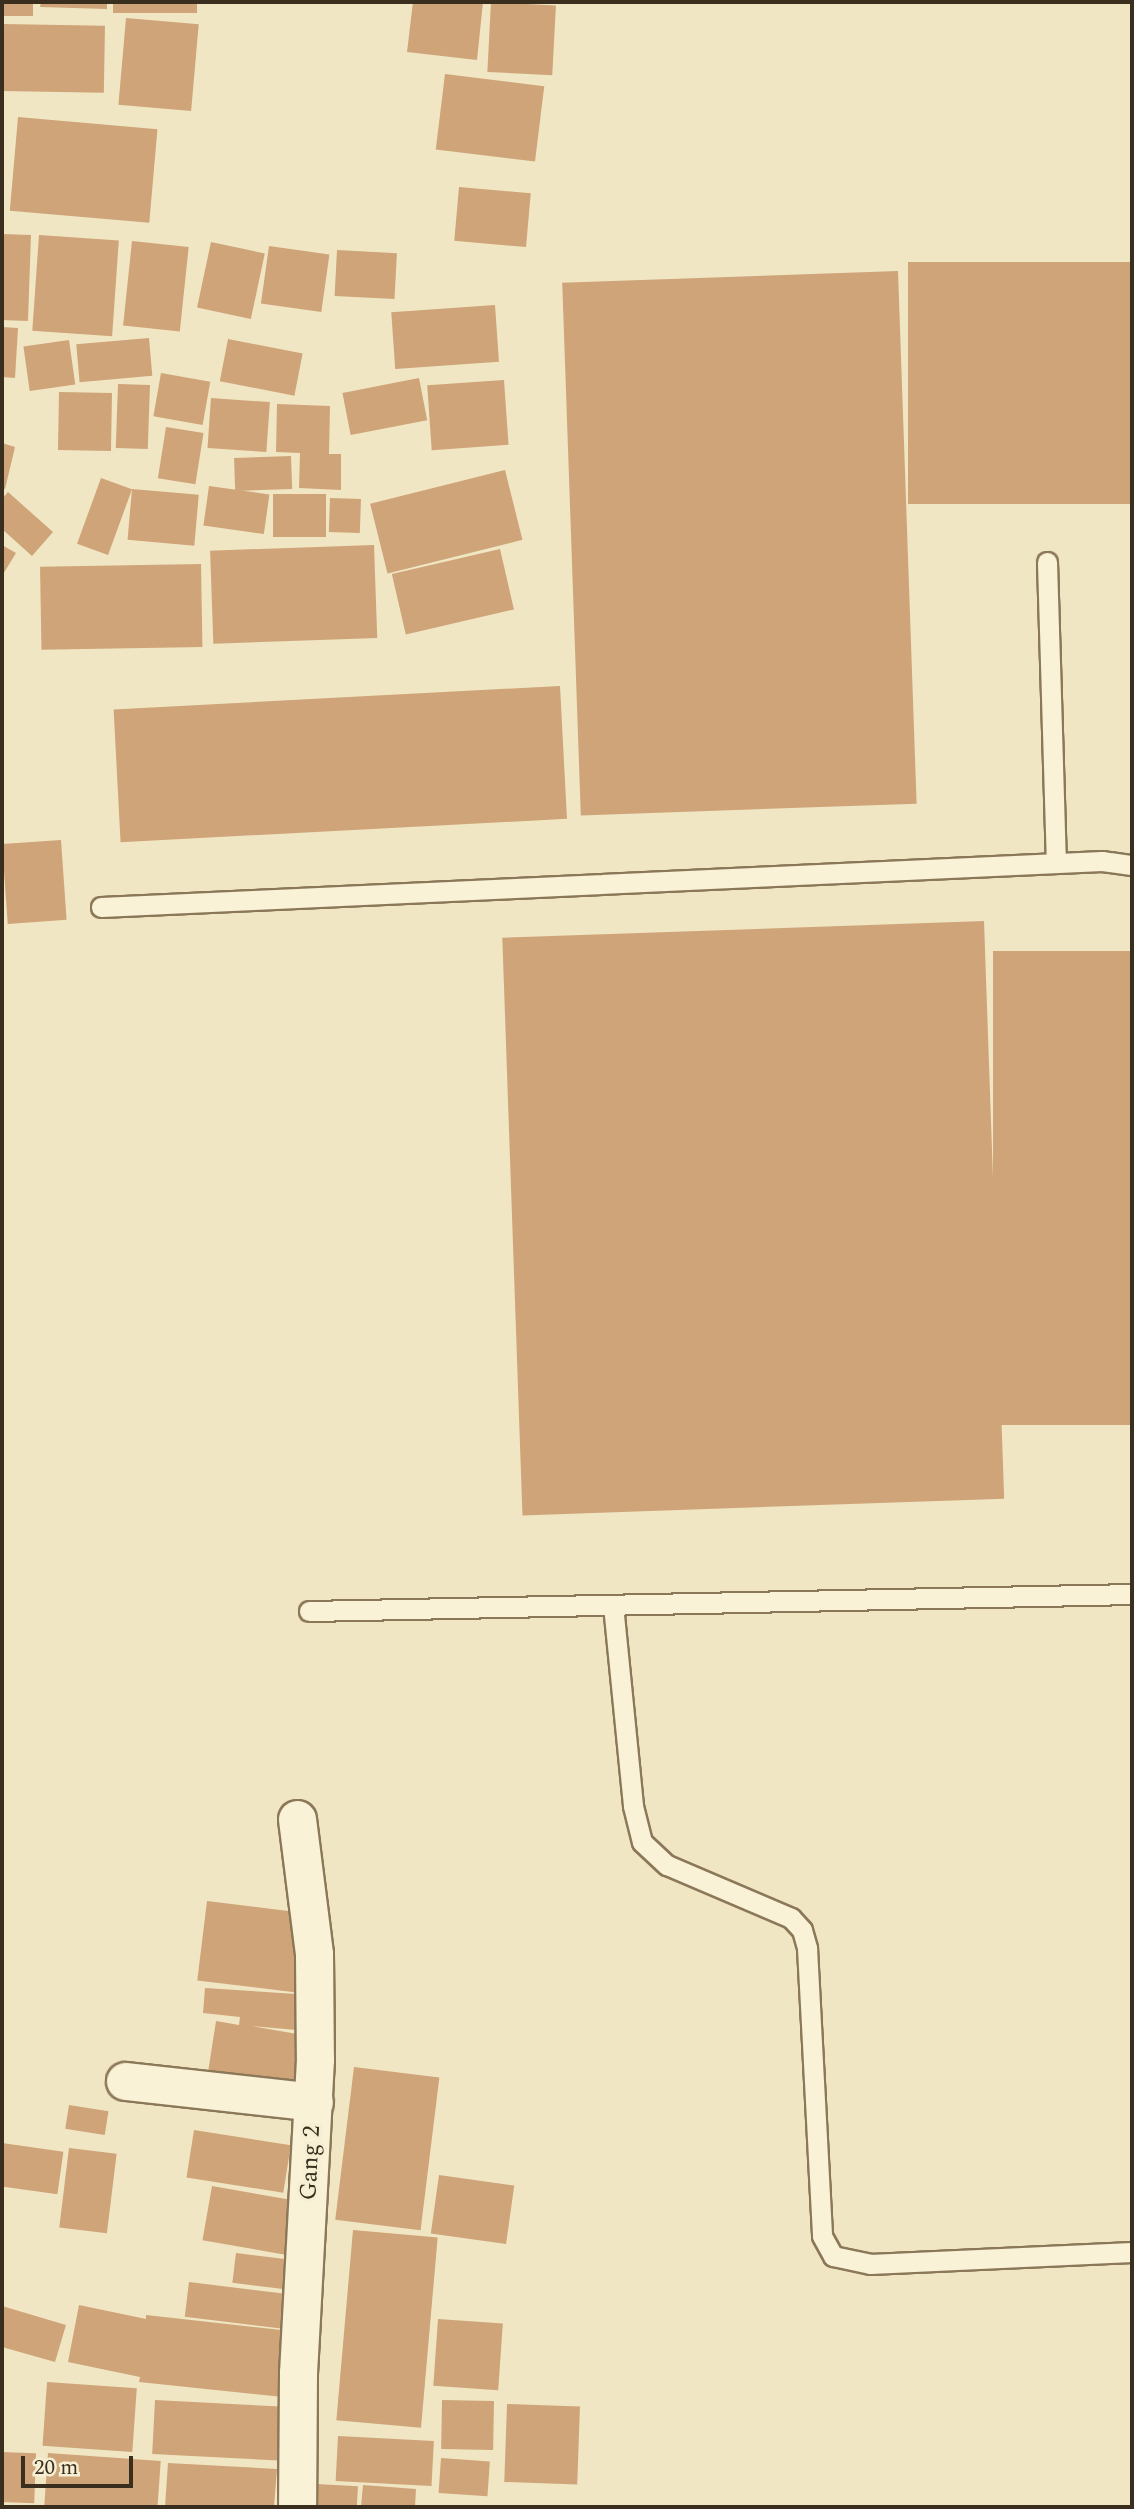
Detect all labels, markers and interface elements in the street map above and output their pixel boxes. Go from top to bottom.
street label: Gang 2 [295,2125,327,2201]
scale bar [24,2442,136,2486]
text: 20 m [34,2452,78,2484]

